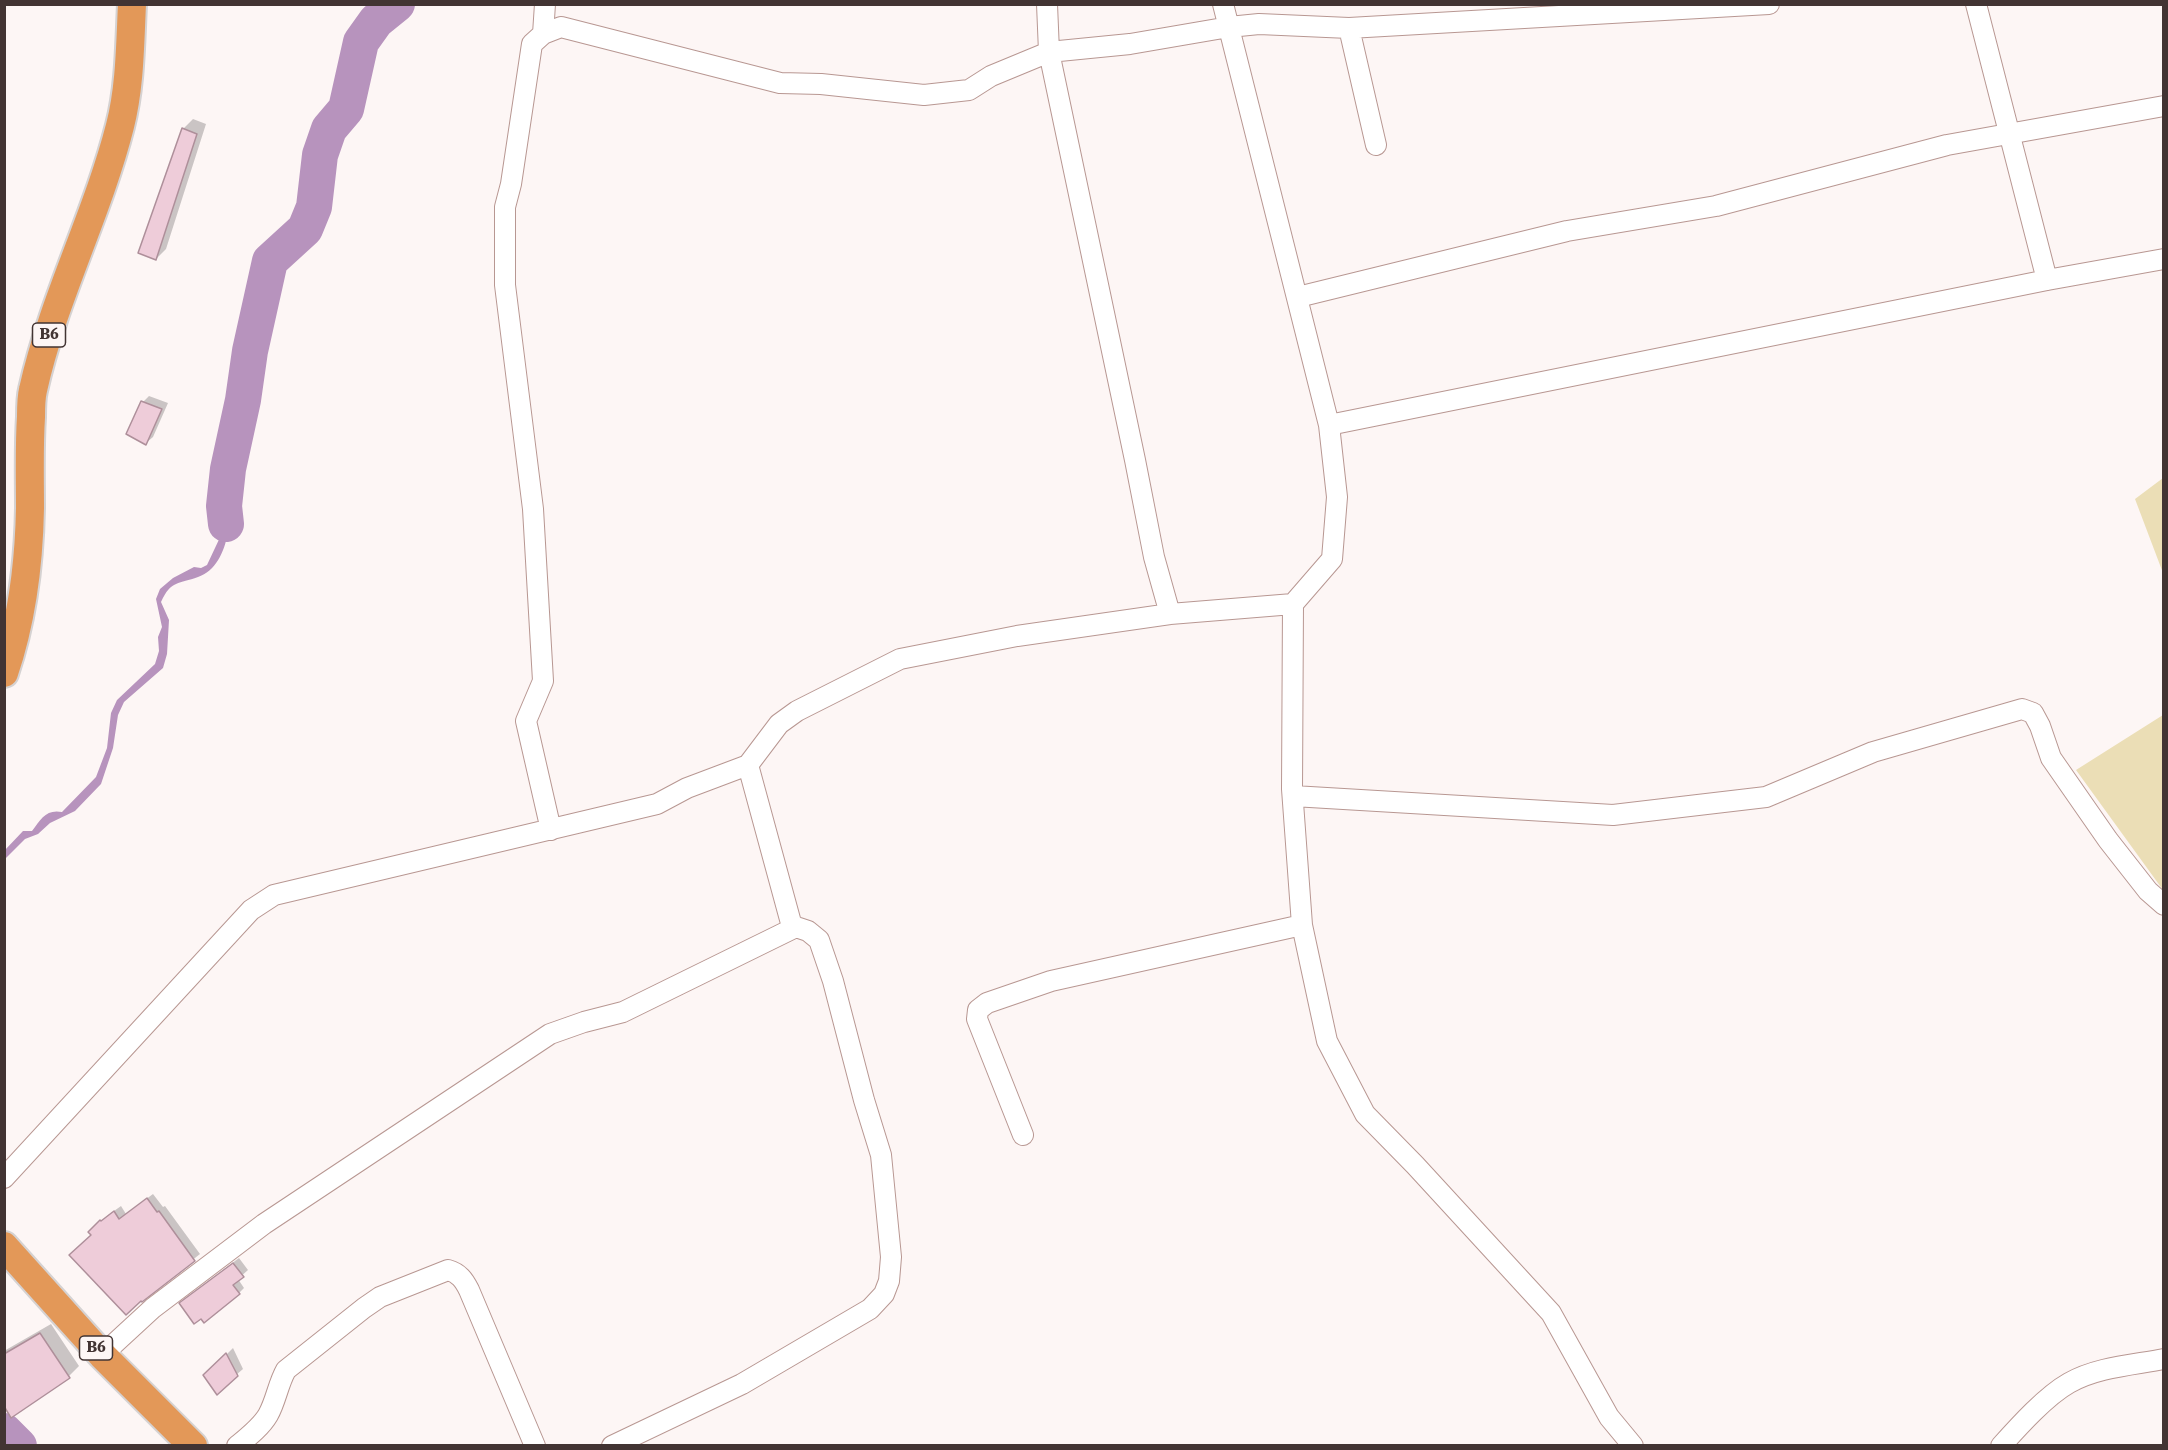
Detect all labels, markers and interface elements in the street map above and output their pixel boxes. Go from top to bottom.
road number: B6 [32,323,66,347]
road number: B6 [80,1336,112,1360]

